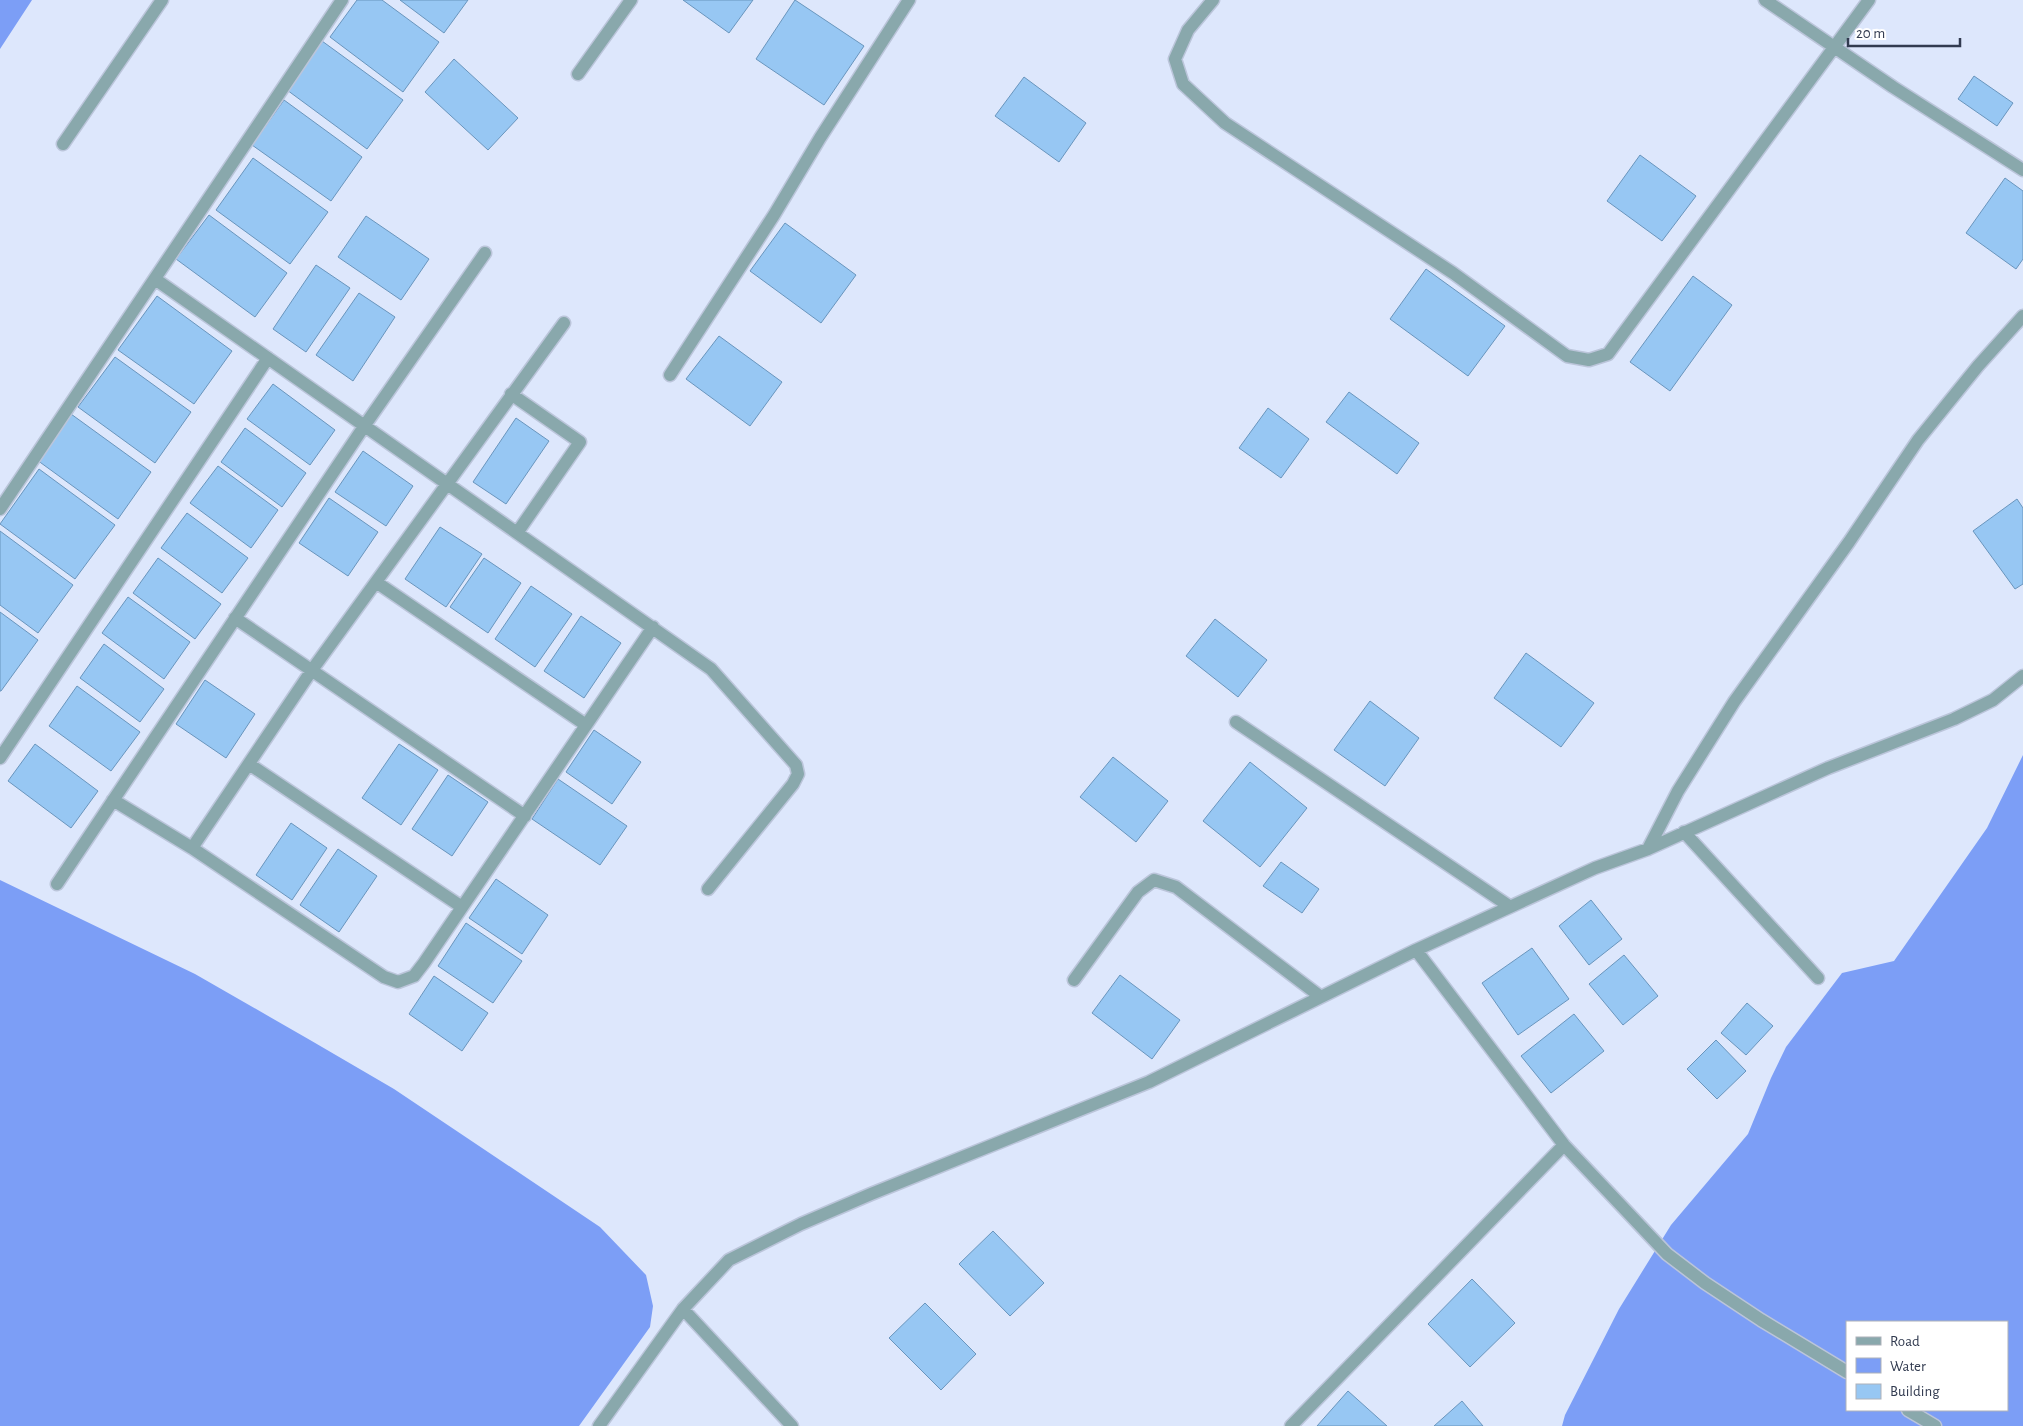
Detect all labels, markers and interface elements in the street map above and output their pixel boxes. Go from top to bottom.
scale bar [1848,15,1960,47]
text: 20 m [1856,26,1885,41]
legend [1846,1321,2008,1411]
text: Road [1890,1334,1920,1349]
text: Water [1890,1359,1926,1374]
text: Building [1890,1384,1940,1399]

